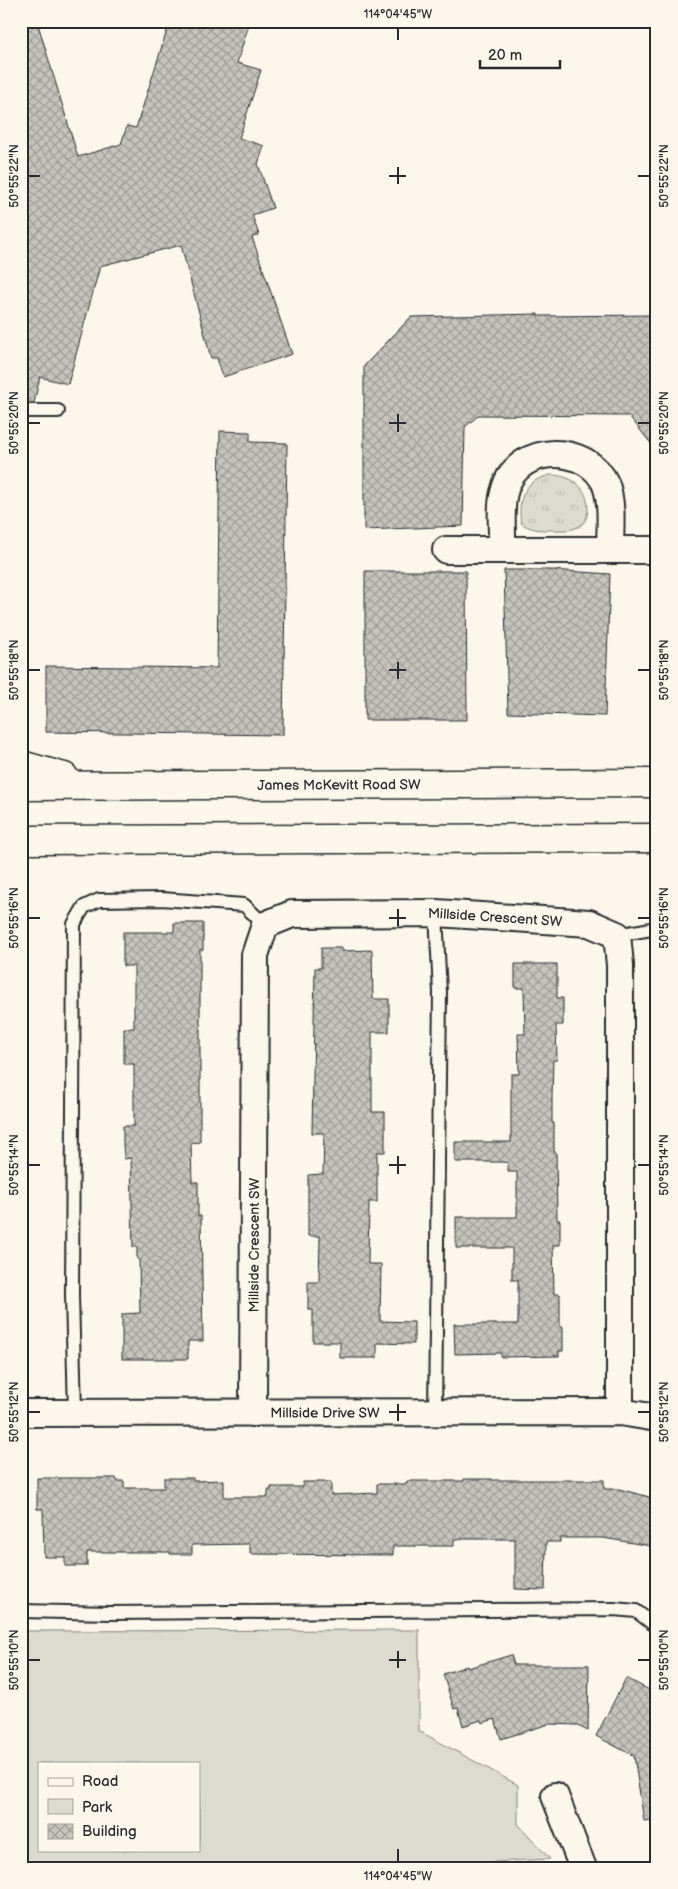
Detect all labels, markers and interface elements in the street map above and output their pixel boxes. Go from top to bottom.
text: 114°04'45"W [364,7,432,22]
scale bar [480,38,560,70]
text: 20 m [488,46,522,65]
text: 50°55'22"N [7,144,22,208]
text: 50°55'22"N [657,144,672,208]
text: 50°55'20"N [7,391,22,455]
text: 50°55'20"N [657,391,672,455]
text: 50°55'18"N [7,639,22,701]
text: 50°55'18"N [657,639,672,701]
street label: James McKevitt Road SW [257,776,421,793]
text: 50°55'16"N [7,887,22,949]
text: 50°55'16"N [657,887,672,949]
street label: Millside Crescent SW [428,904,563,930]
text: 50°55'14"N [7,1134,22,1196]
text: 50°55'14"N [657,1134,672,1196]
street label: Millside Crescent SW [245,1177,263,1312]
text: 50°55'12"N [7,1381,22,1443]
text: 50°55'12"N [657,1381,672,1443]
street label: Millside Drive SW [270,1404,380,1421]
text: 50°55'10"N [7,1629,22,1691]
text: 50°55'10"N [657,1629,672,1691]
legend [38,1762,200,1852]
text: Road [82,1772,118,1791]
text: Park [82,1798,113,1817]
text: Building [82,1822,137,1841]
text: 114°04'45"W [364,1869,432,1884]

